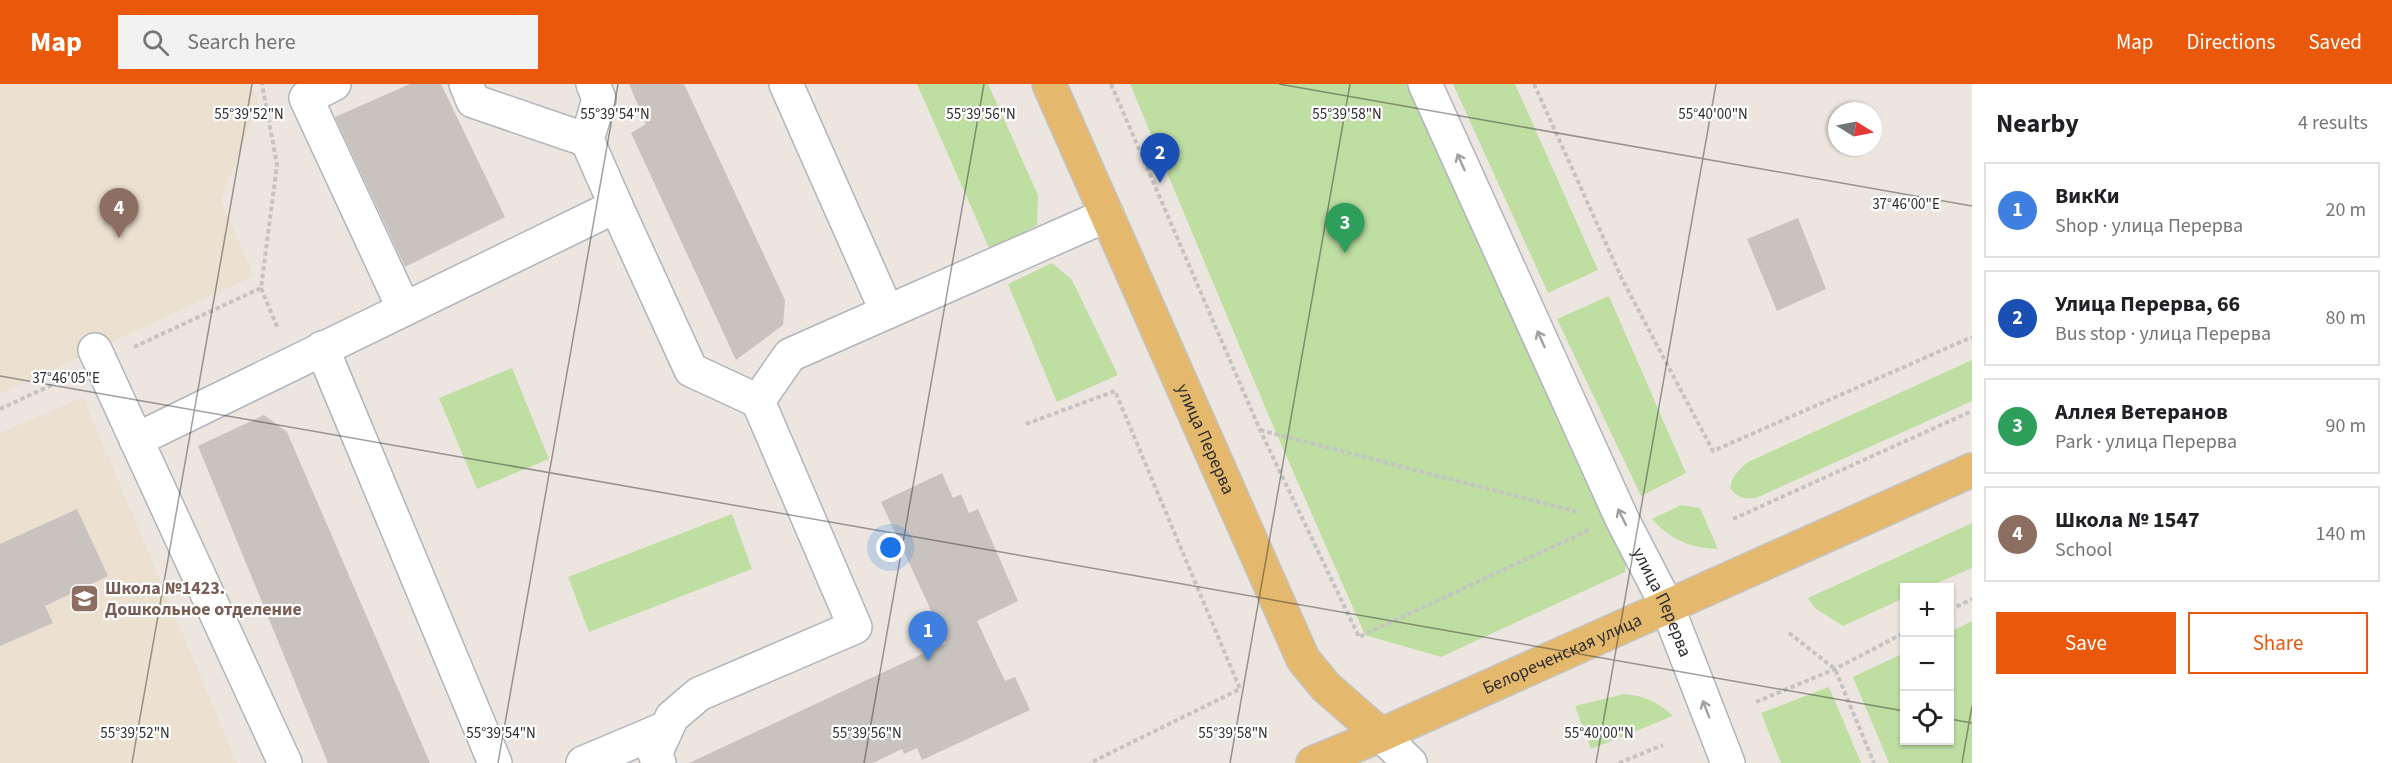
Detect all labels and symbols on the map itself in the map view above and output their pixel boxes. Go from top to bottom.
north arrow [1828,102,1882,156]
text: 55°39'52"N [214,104,284,125]
text: 55°39'54"N [580,104,650,125]
text: 55°39'56"N [946,104,1016,125]
text: 55°39'58"N [1312,104,1382,125]
text: 55°40'00"N [1678,104,1748,125]
pin: 2 [1140,134,1180,183]
one-way arrow [1454,153,1466,171]
pin: 4 [100,188,138,238]
text: 37°46'00"E [1872,194,1940,215]
pin: 3 [1326,204,1364,253]
one-way arrow [1535,331,1546,349]
text: 37°46'05"E [32,368,100,389]
street label: улица Перерва [1170,380,1241,498]
one-way arrow [1615,508,1627,526]
your location [876,533,905,562]
street label: улица Перерва [1626,543,1698,661]
place label: Школа №1423. Дошкольное отделение [105,576,302,622]
school or university icon: Школа №1423. Дошкольное отделение [68,582,100,614]
street label: Белореченская улица [1478,607,1646,700]
pin: 1 [908,612,948,661]
one-way arrow [1700,700,1711,719]
text: 55°39'52"N [100,723,170,744]
text: 55°39'54"N [466,723,536,744]
text: 55°39'56"N [832,723,902,744]
text: 55°39'58"N [1198,723,1268,744]
text: 55°40'00"N [1564,723,1634,744]

